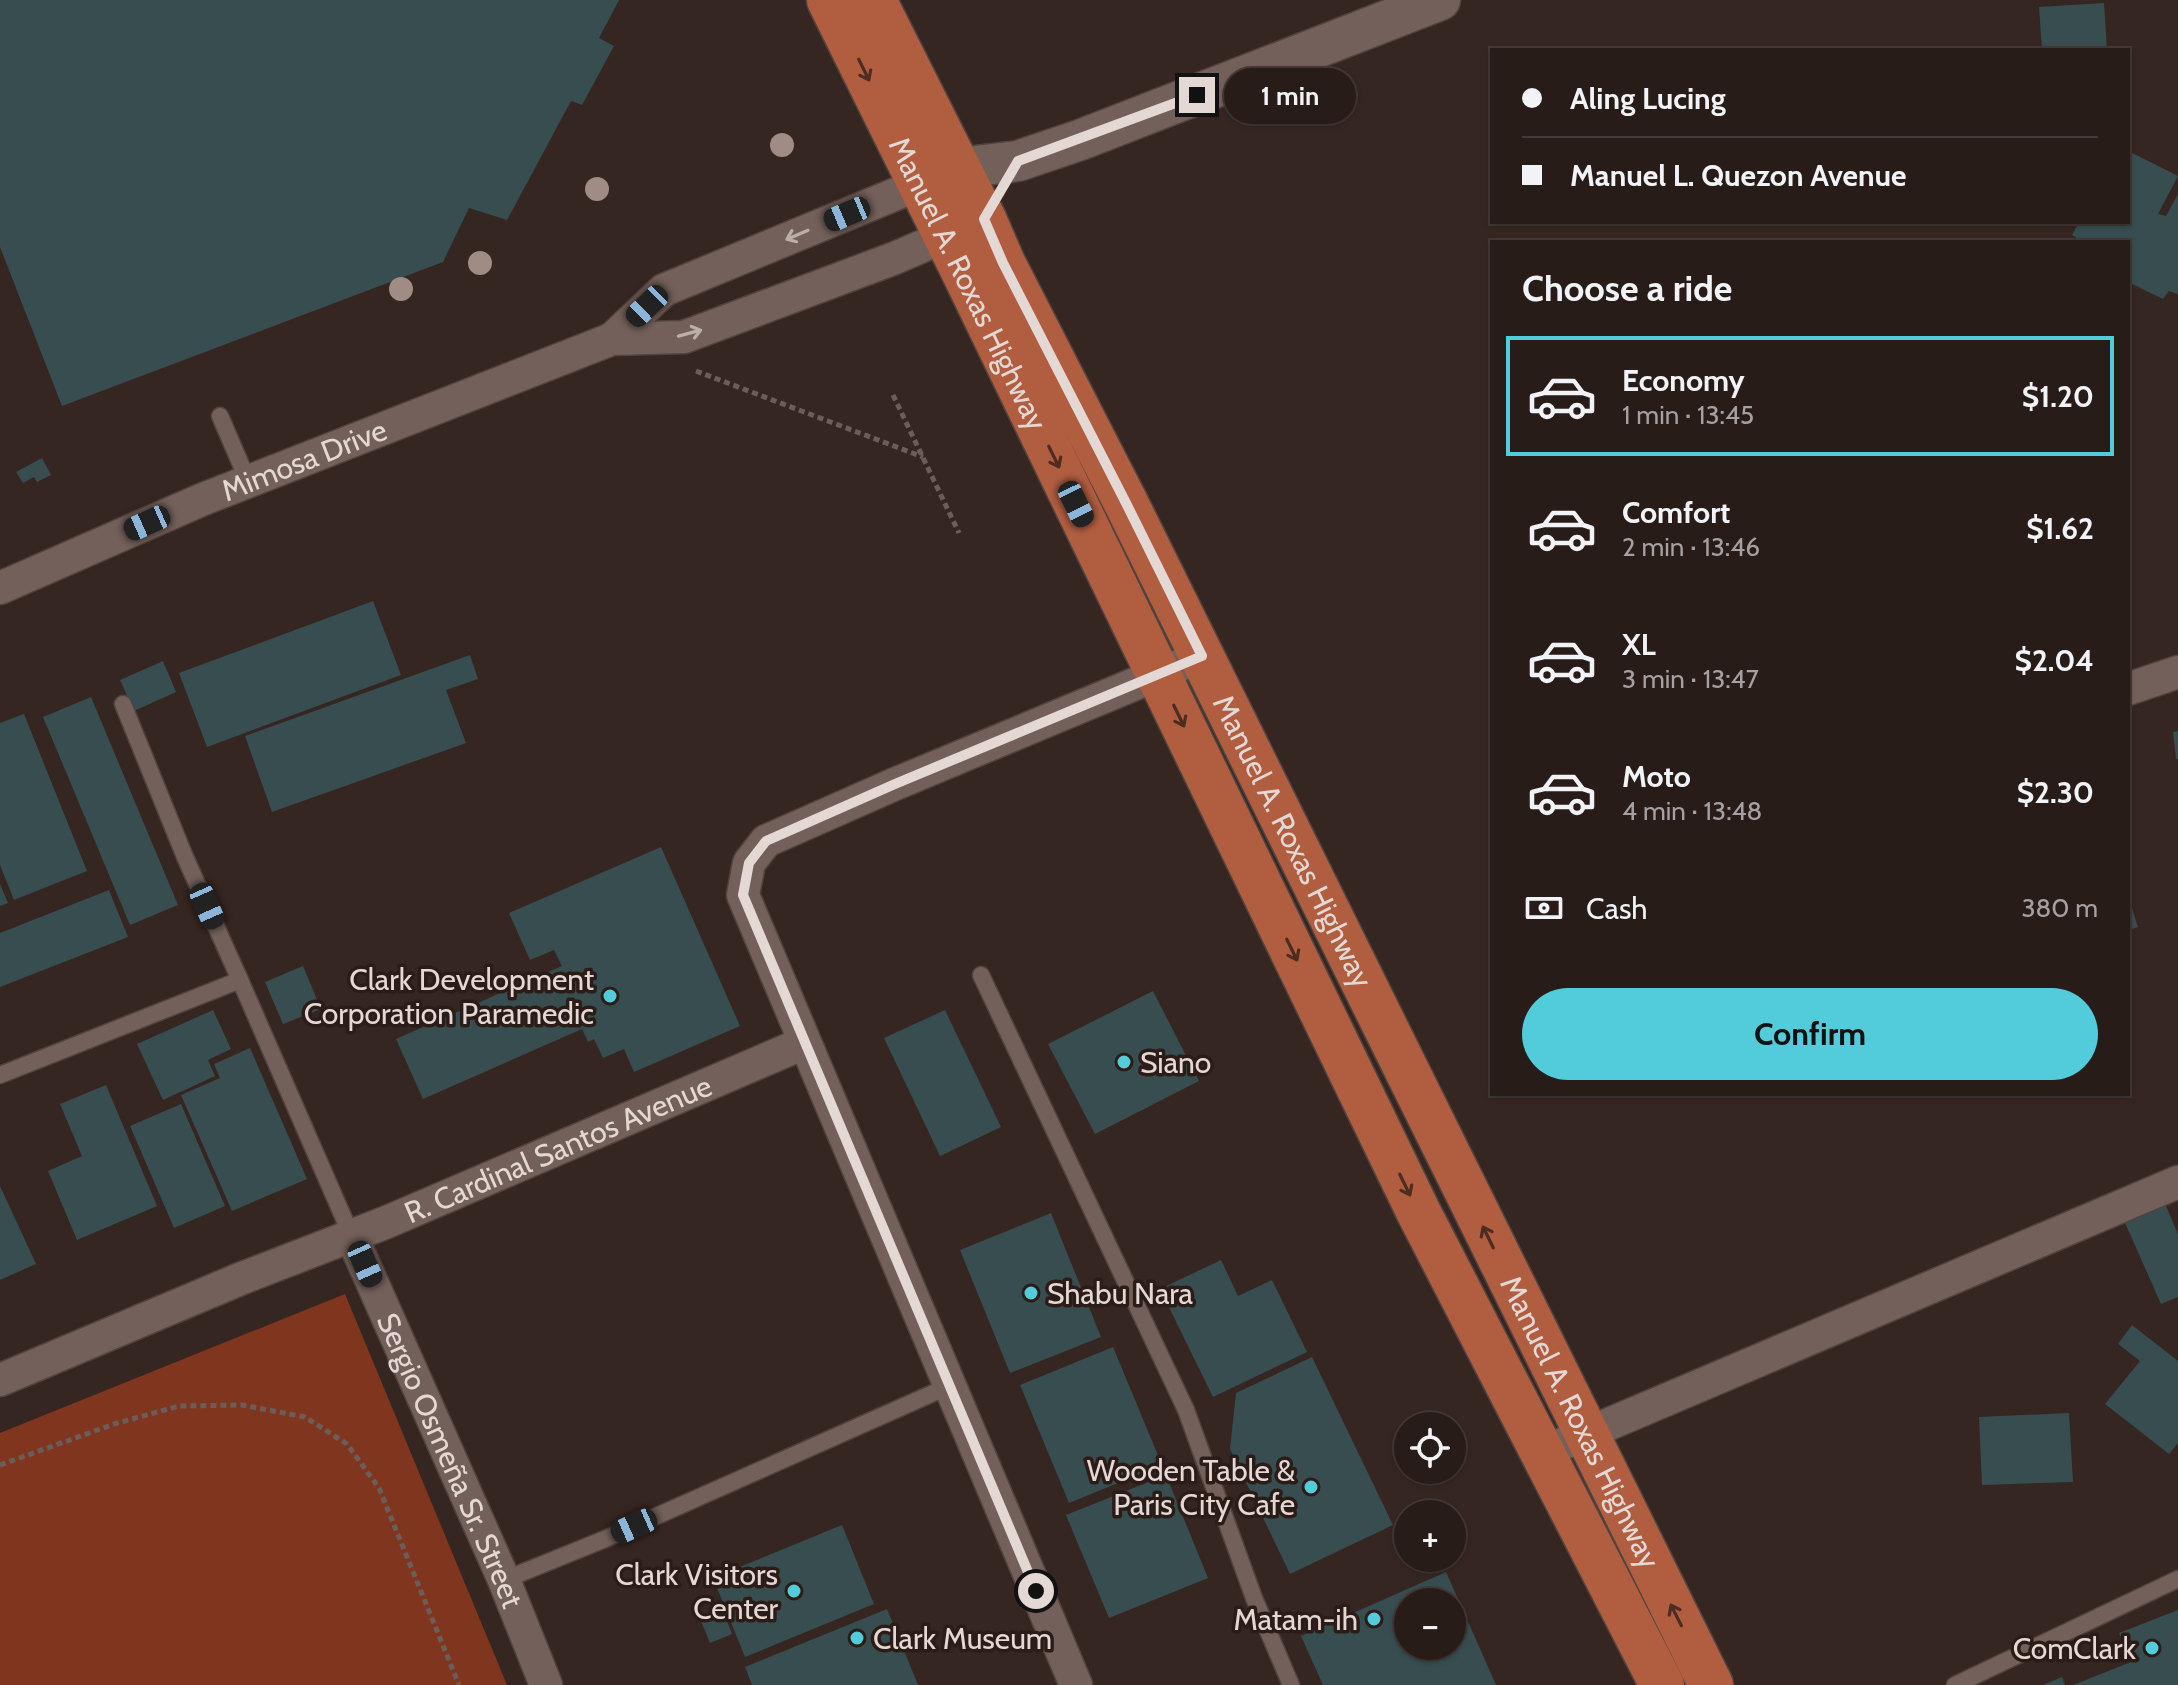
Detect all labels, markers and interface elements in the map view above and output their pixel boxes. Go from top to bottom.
one-way arrow [856,57,872,81]
callout: 1 min [1225,67,1357,123]
route end [1179,77,1215,113]
text: 1 min [1261,80,1319,112]
text: Aling Lucing [1570,80,1726,117]
street label: Manuel A. Roxas Highway [881,131,1056,436]
text: Manuel L. Quezon Avenue [1570,157,1906,194]
car [820,194,874,234]
one-way arrow [785,228,809,243]
text: Choose a ride [1522,266,1732,310]
car [621,281,673,331]
one-way arrow [676,325,702,340]
icon: car [1526,360,1598,432]
text: Economy [1622,362,1745,399]
text: $1.20 [2022,378,2094,415]
text: 1 min · 13:45 [1622,399,1754,431]
street label: Mimosa Drive [216,411,392,509]
one-way arrow [1047,445,1062,468]
car [1055,477,1097,531]
icon: car [1526,492,1598,564]
text: Comfort [1622,494,1730,531]
car [120,502,174,544]
text: $1.62 [2026,510,2094,547]
text: 2 min · 13:46 [1622,531,1760,563]
icon: car [1526,624,1598,696]
text: XL [1622,626,1656,663]
text: $2.04 [2015,642,2094,679]
text: 3 min · 13:47 [1622,663,1759,695]
street label: Manuel A. Roxas Highway [1205,689,1381,994]
one-way arrow [1172,704,1187,728]
icon: car [1526,756,1598,828]
text: Moto [1622,758,1691,795]
text: $2.30 [2017,774,2094,811]
text: 4 min · 13:48 [1622,795,1762,827]
car [186,879,228,933]
icon: cash [1522,886,1566,930]
text: Cash [1586,890,1648,927]
text: 380 m [2021,892,2098,924]
one-way arrow [1285,938,1300,962]
place label: Clark Development Corporation Paramedic [304,961,594,1032]
marker: Clark Development Corporation Paramedic [601,987,619,1005]
button: Confirm [1522,988,2098,1080]
place label: Siano [1140,1044,1211,1081]
marker: Siano [1115,1053,1133,1071]
street label: R. Cardinal Santos Avenue [399,1066,717,1231]
one-way arrow [1398,1172,1413,1196]
one-way arrow [1480,1226,1495,1250]
car [344,1237,386,1291]
street label: Manuel A. Roxas Highway [1493,1269,1669,1574]
place label: Shabu Nara [1047,1275,1194,1312]
marker: Shabu Nara [1022,1284,1040,1302]
street label: Sergio Osmeña Sr. Street [369,1307,532,1613]
map controls [1394,1412,1466,1660]
button: locate [1394,1412,1466,1484]
place label: Wooden Table & Paris City Cafe [1087,1452,1295,1523]
marker: Wooden Table & Paris City Cafe [1302,1478,1320,1496]
button: + [1394,1500,1466,1572]
car [607,1505,661,1547]
place label: Clark Visitors Center [615,1556,779,1627]
route start [1018,1573,1054,1609]
marker: Clark Visitors Center [785,1582,803,1600]
button: − [1394,1588,1466,1660]
place label: Matam-ih [1234,1601,1358,1638]
one-way arrow [1667,1604,1683,1628]
marker: Matam-ih [1365,1610,1383,1628]
place label: Clark Museum [873,1620,1052,1657]
marker: Clark Museum [848,1629,866,1647]
place label: ComClark [2013,1630,2137,1667]
marker: ComClark [2143,1639,2161,1657]

